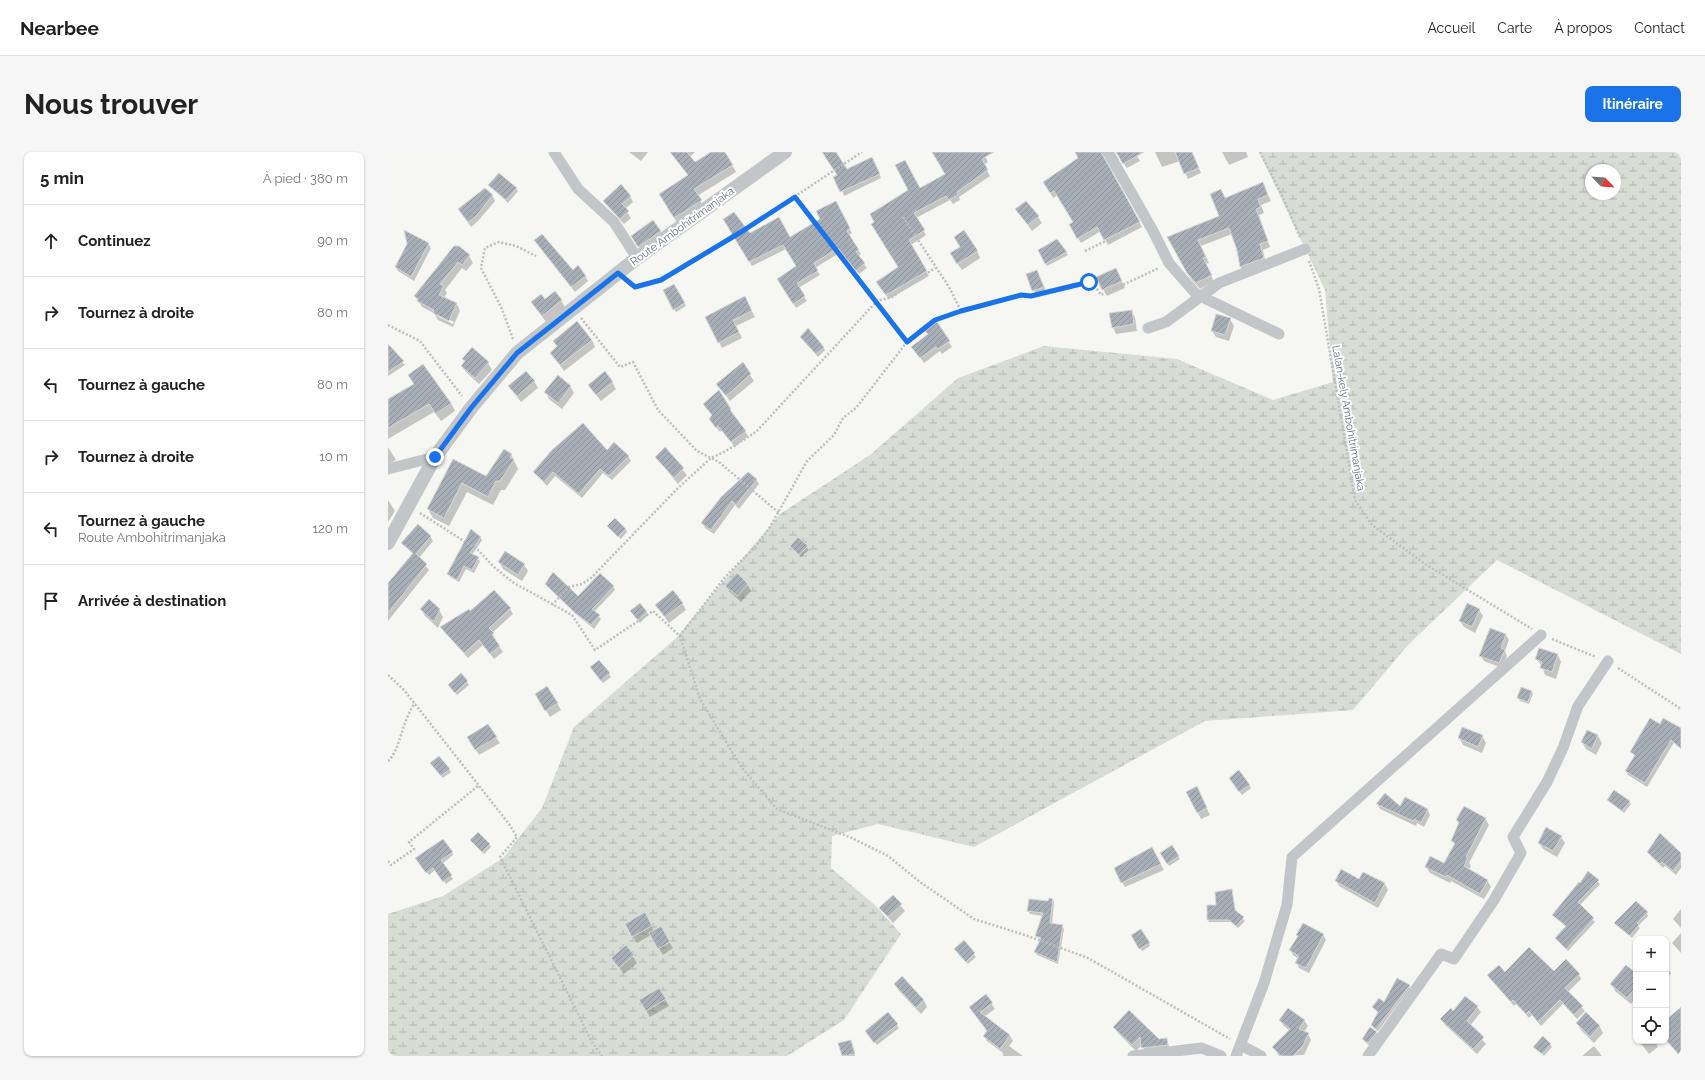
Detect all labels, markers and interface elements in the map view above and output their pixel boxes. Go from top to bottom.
text: Nearbee [20,17,99,39]
text: Accueil [1427,20,1475,36]
text: Carte [1497,20,1532,36]
text: À propos [1554,20,1612,36]
text: Contact [1634,20,1685,36]
button: Itinéraire [1585,86,1681,122]
text: Nous trouver [24,88,198,121]
north arrow [1585,164,1621,200]
text: 5 min [40,168,84,188]
text: À pied · 380 m [263,171,348,186]
street label: Route Ambohitrimanjaka [628,184,737,268]
icon: ahead [40,230,62,252]
text: Continuez [78,232,151,250]
text: 90 m [317,233,348,248]
route start [1080,273,1098,291]
icon: right [40,302,62,324]
text: Tournez à droite [78,304,194,322]
text: 80 m [317,305,348,320]
street label: Lalan-kely Ambohitrimanjaka [1329,344,1368,492]
icon: left [40,374,62,396]
text: Tournez à gauche [78,376,205,394]
text: 80 m [317,377,348,392]
icon: right [40,446,62,468]
text: Tournez à droite [78,448,194,466]
route end [426,448,444,466]
text: 10 m [319,449,348,464]
text: Tournez à gauche [78,512,205,530]
icon: left [40,518,62,540]
text: 120 m [312,521,348,536]
text: Route Ambohitrimanjaka [78,530,226,545]
icon: arrive [40,590,62,612]
text: Arrivée à destination [78,592,226,610]
map controls [1633,936,1669,1044]
button: + [1633,936,1669,972]
button: − [1633,972,1669,1008]
button: locate [1633,1008,1669,1044]

